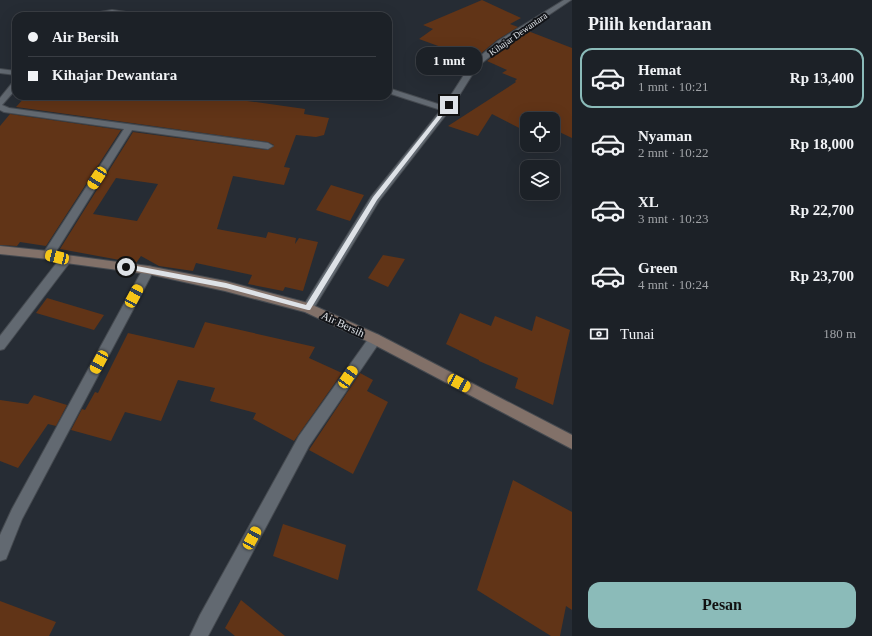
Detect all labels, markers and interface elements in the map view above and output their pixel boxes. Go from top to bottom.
street label: Kihajar Dewantara [487,10,549,58]
text: Pilih kendaraan [588,14,712,34]
text: Air Bersih [52,29,119,45]
callout: 1 mnt [416,47,482,75]
text: 1 mnt [433,53,465,68]
icon: car [590,60,626,96]
text: Hemat [638,62,681,78]
text: Kihajar Dewantara [52,67,177,83]
text: Rp 13,400 [790,70,854,86]
text: 1 mnt · 10:21 [638,79,708,94]
route end [440,96,458,114]
map controls [520,112,560,200]
button: locate [520,112,560,152]
icon: car [590,126,626,162]
text: Nyaman [638,128,692,144]
text: Rp 18,000 [790,136,854,152]
text: 2 mnt · 10:22 [638,145,708,160]
button: layers [520,160,560,200]
car [85,165,109,191]
icon: car [590,192,626,228]
text: XL [638,194,659,210]
text: Rp 22,700 [790,202,854,218]
text: 3 mnt · 10:23 [638,211,708,226]
car [44,248,70,266]
route start [117,258,135,276]
icon: car [590,258,626,294]
text: Green [638,260,678,276]
text: Rp 23,700 [790,268,854,284]
text: 4 mnt · 10:24 [638,277,708,292]
car [123,283,145,309]
street label: Air Bersih [320,309,367,339]
icon: cash [588,323,610,345]
text: Tunai [620,326,654,342]
text: 180 m [823,326,856,341]
car [88,349,110,375]
car [336,364,360,390]
car [446,372,472,394]
car [241,525,263,551]
button: Pesan [588,582,856,628]

